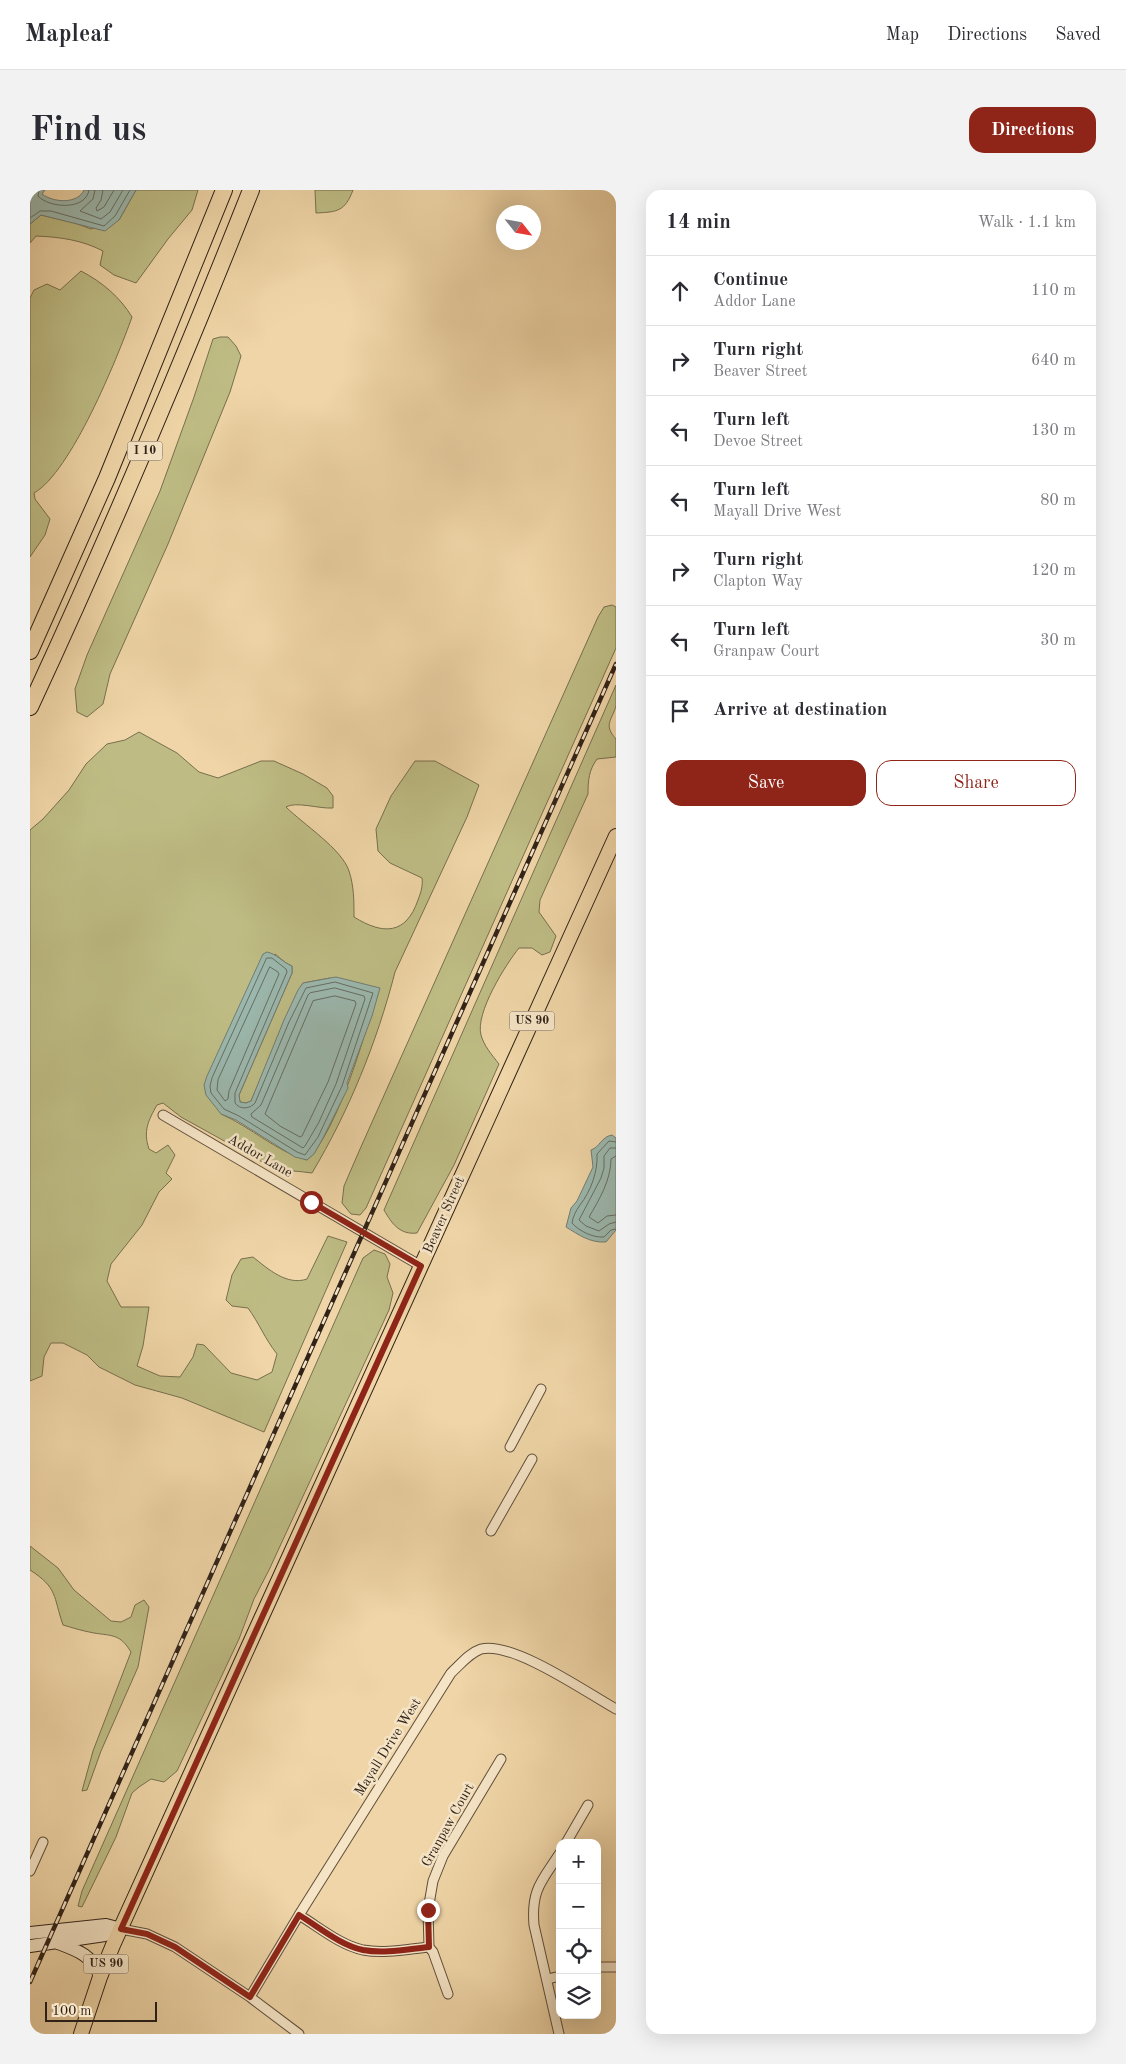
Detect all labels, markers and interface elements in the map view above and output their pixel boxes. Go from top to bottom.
text: Mapleaf [25,23,111,47]
text: Map [886,26,919,44]
text: Directions [947,26,1027,44]
text: Saved [1055,26,1101,44]
button: Directions [969,107,1096,153]
text: Find us [30,113,146,148]
north arrow [496,205,541,250]
text: 14 min [666,212,731,233]
text: Walk · 1.1 km [978,215,1076,231]
text: Continue [713,271,788,290]
icon: ahead [666,277,694,305]
text: 110 m [1031,283,1076,299]
text: Addor Lane [713,294,796,310]
text: Turn right [713,341,803,360]
icon: right [666,347,694,375]
text: 640 m [1031,353,1076,369]
text: Beaver Street [713,364,807,380]
text: Turn left [713,411,790,430]
icon: left [666,417,694,445]
text: 130 m [1031,423,1076,439]
text: Devoe Street [713,434,803,450]
road number: I 10 [128,442,162,460]
text: Turn left [713,481,790,500]
icon: left [666,487,694,515]
text: 80 m [1040,493,1076,509]
text: Mayall Drive West [713,504,841,520]
text: Turn right [713,551,803,570]
icon: right [666,557,694,585]
text: 120 m [1031,563,1076,579]
text: Clapton Way [713,574,803,590]
text: Turn left [713,621,790,640]
icon: left [666,627,694,655]
text: 30 m [1040,633,1076,649]
text: Granpaw Court [713,644,820,660]
icon: arrive [666,697,694,725]
text: Arrive at destination [713,701,887,720]
button: Save [666,760,866,806]
button: Share [876,760,1076,806]
road number: US 90 [510,1011,554,1030]
street label: Addor Lane [225,1132,295,1180]
street label: Beaver Street [421,1174,467,1256]
route start [300,1191,323,1214]
street label: Mayall Drive West [352,1696,424,1798]
street label: Granpaw Court [419,1781,477,1869]
map controls [556,1839,601,2019]
button: + [556,1839,601,1884]
button: − [556,1884,601,1929]
route end [417,1899,440,1922]
button: locate [556,1929,601,1974]
road number: US 90 [84,1955,128,1974]
button: layers [556,1974,601,2019]
scale bar [45,1999,158,2022]
text: 100 m [52,2004,91,2018]

